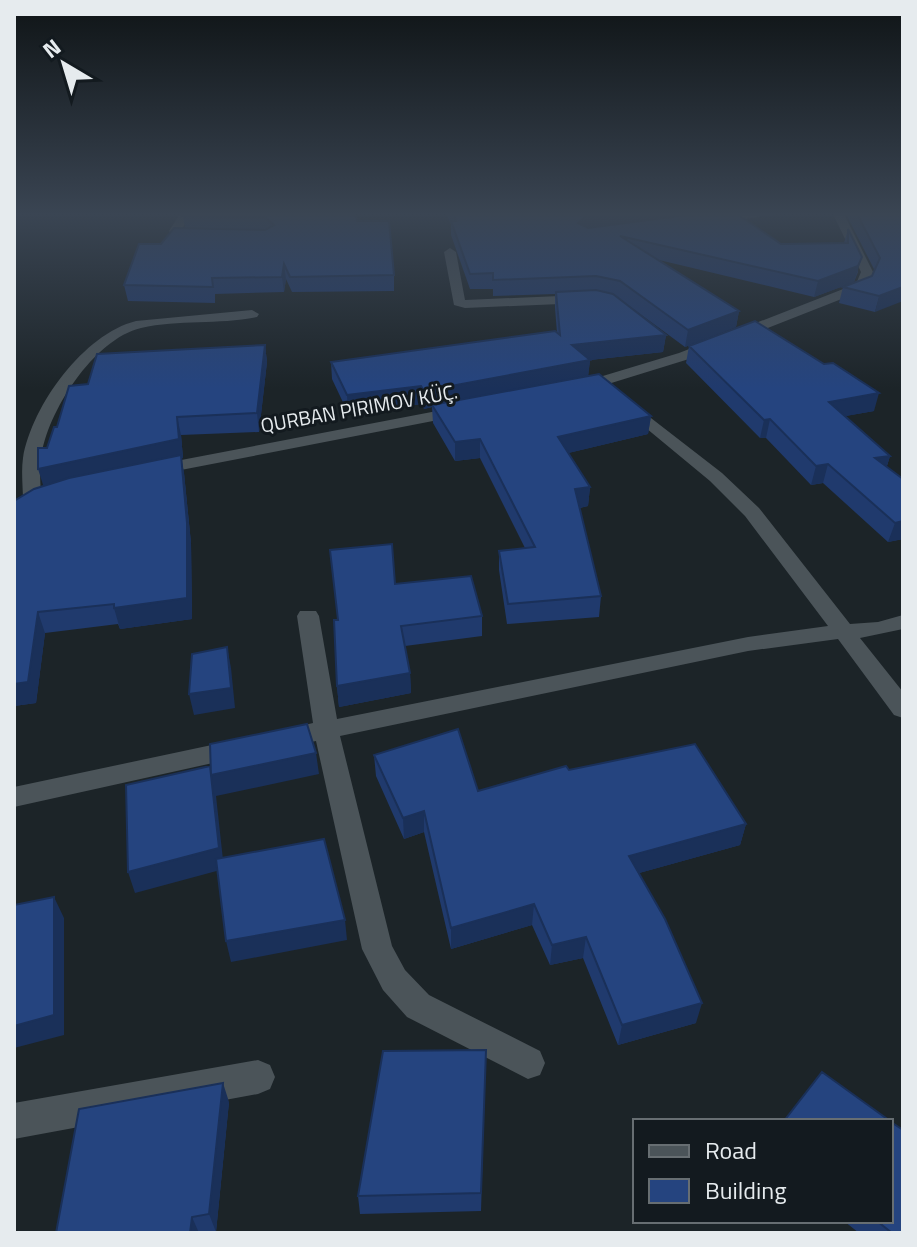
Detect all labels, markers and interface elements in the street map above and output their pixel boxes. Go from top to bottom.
north arrow [24,24,104,104]
text: N [35,30,68,66]
street label: QURBAN PIRIMOV KÜÇ. [258,375,460,441]
legend [633,1119,893,1223]
text: Road [705,1132,757,1168]
text: Building [705,1172,787,1208]

